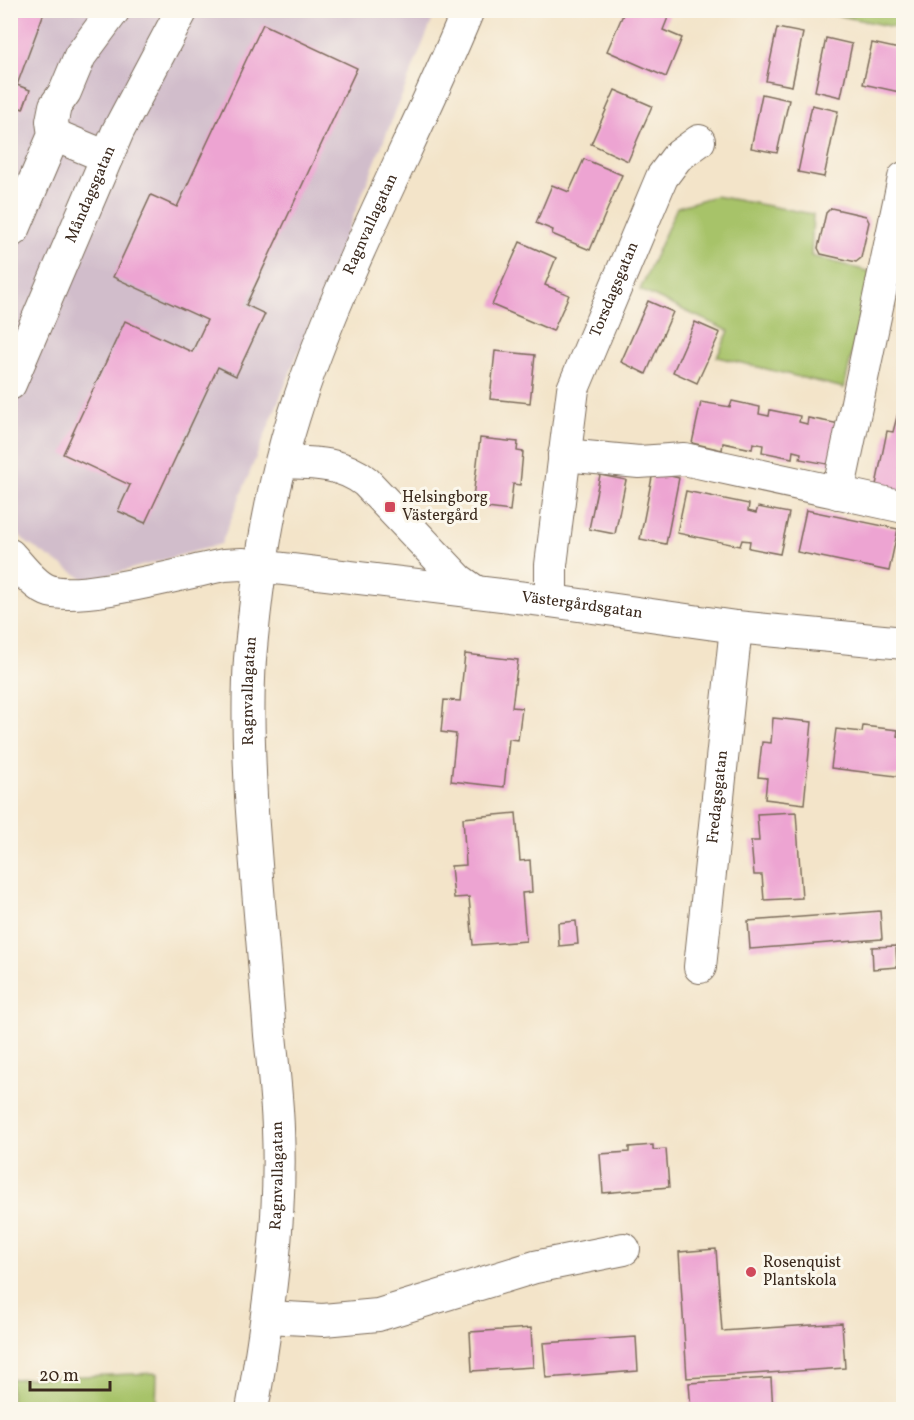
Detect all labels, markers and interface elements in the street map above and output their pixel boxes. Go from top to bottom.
street label: Måndagsgatan [60,143,121,246]
street label: Ragnvallagatan [338,170,404,278]
street label: Torsdagsgatan [585,239,644,341]
place label: Helsingborg Västergård [402,487,488,527]
marker: Helsingborg Västergård [383,500,397,514]
street label: Västergårdsgatan [520,587,644,625]
street label: Ragnvallagatan [237,636,263,746]
street label: Fredagsgatan [702,749,734,845]
street label: Ragnvallagatan [265,1121,290,1231]
place label: Rosenquist Plantskola [763,1252,842,1292]
marker: Rosenquist Plantskola [744,1265,758,1279]
scale bar [30,1354,110,1392]
text: 20 m [39,1364,79,1389]

